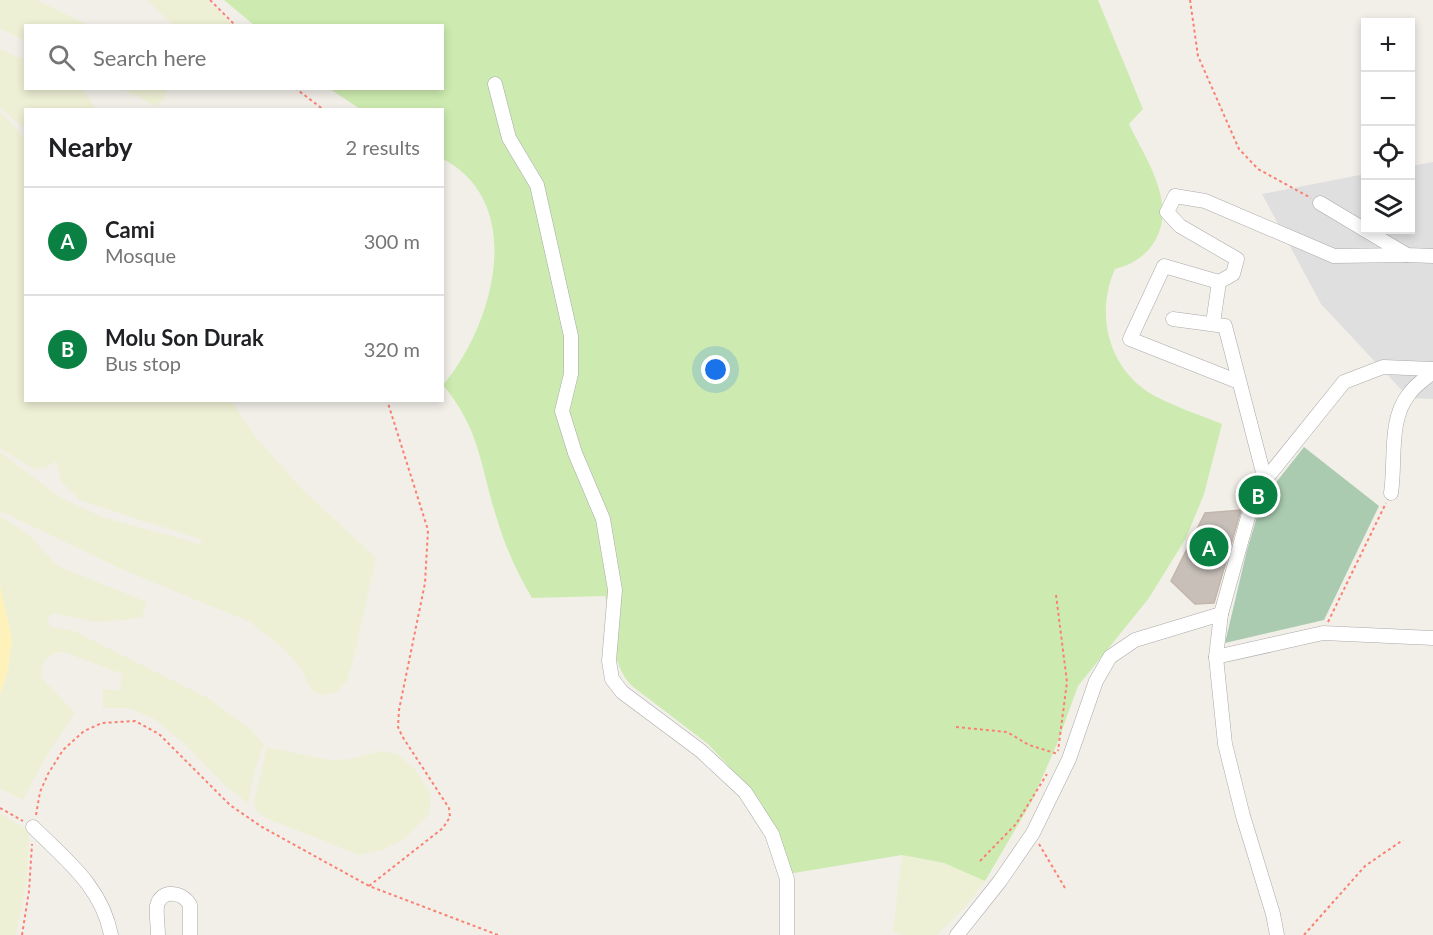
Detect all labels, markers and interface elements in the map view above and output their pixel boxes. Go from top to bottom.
map controls [1361,18,1415,234]
button: + [1361,18,1415,72]
search box [24,24,444,90]
icon: search [45,41,78,74]
text: Search here [93,44,206,71]
button: − [1361,72,1415,126]
button: locate [1361,126,1415,180]
text: Nearby [48,131,133,163]
text: 2 results [345,135,420,159]
button: layers [1361,180,1415,234]
text: Cami [105,216,155,243]
text: A [61,229,74,253]
text: 300 m [364,229,420,253]
text: Mosque [105,243,176,267]
text: Molu Son Durak [105,324,264,351]
text: B [61,337,74,361]
text: 320 m [364,337,420,361]
text: Bus stop [105,351,181,375]
your location [701,355,730,384]
pin: B [1238,472,1278,518]
pin: A [1190,524,1228,570]

